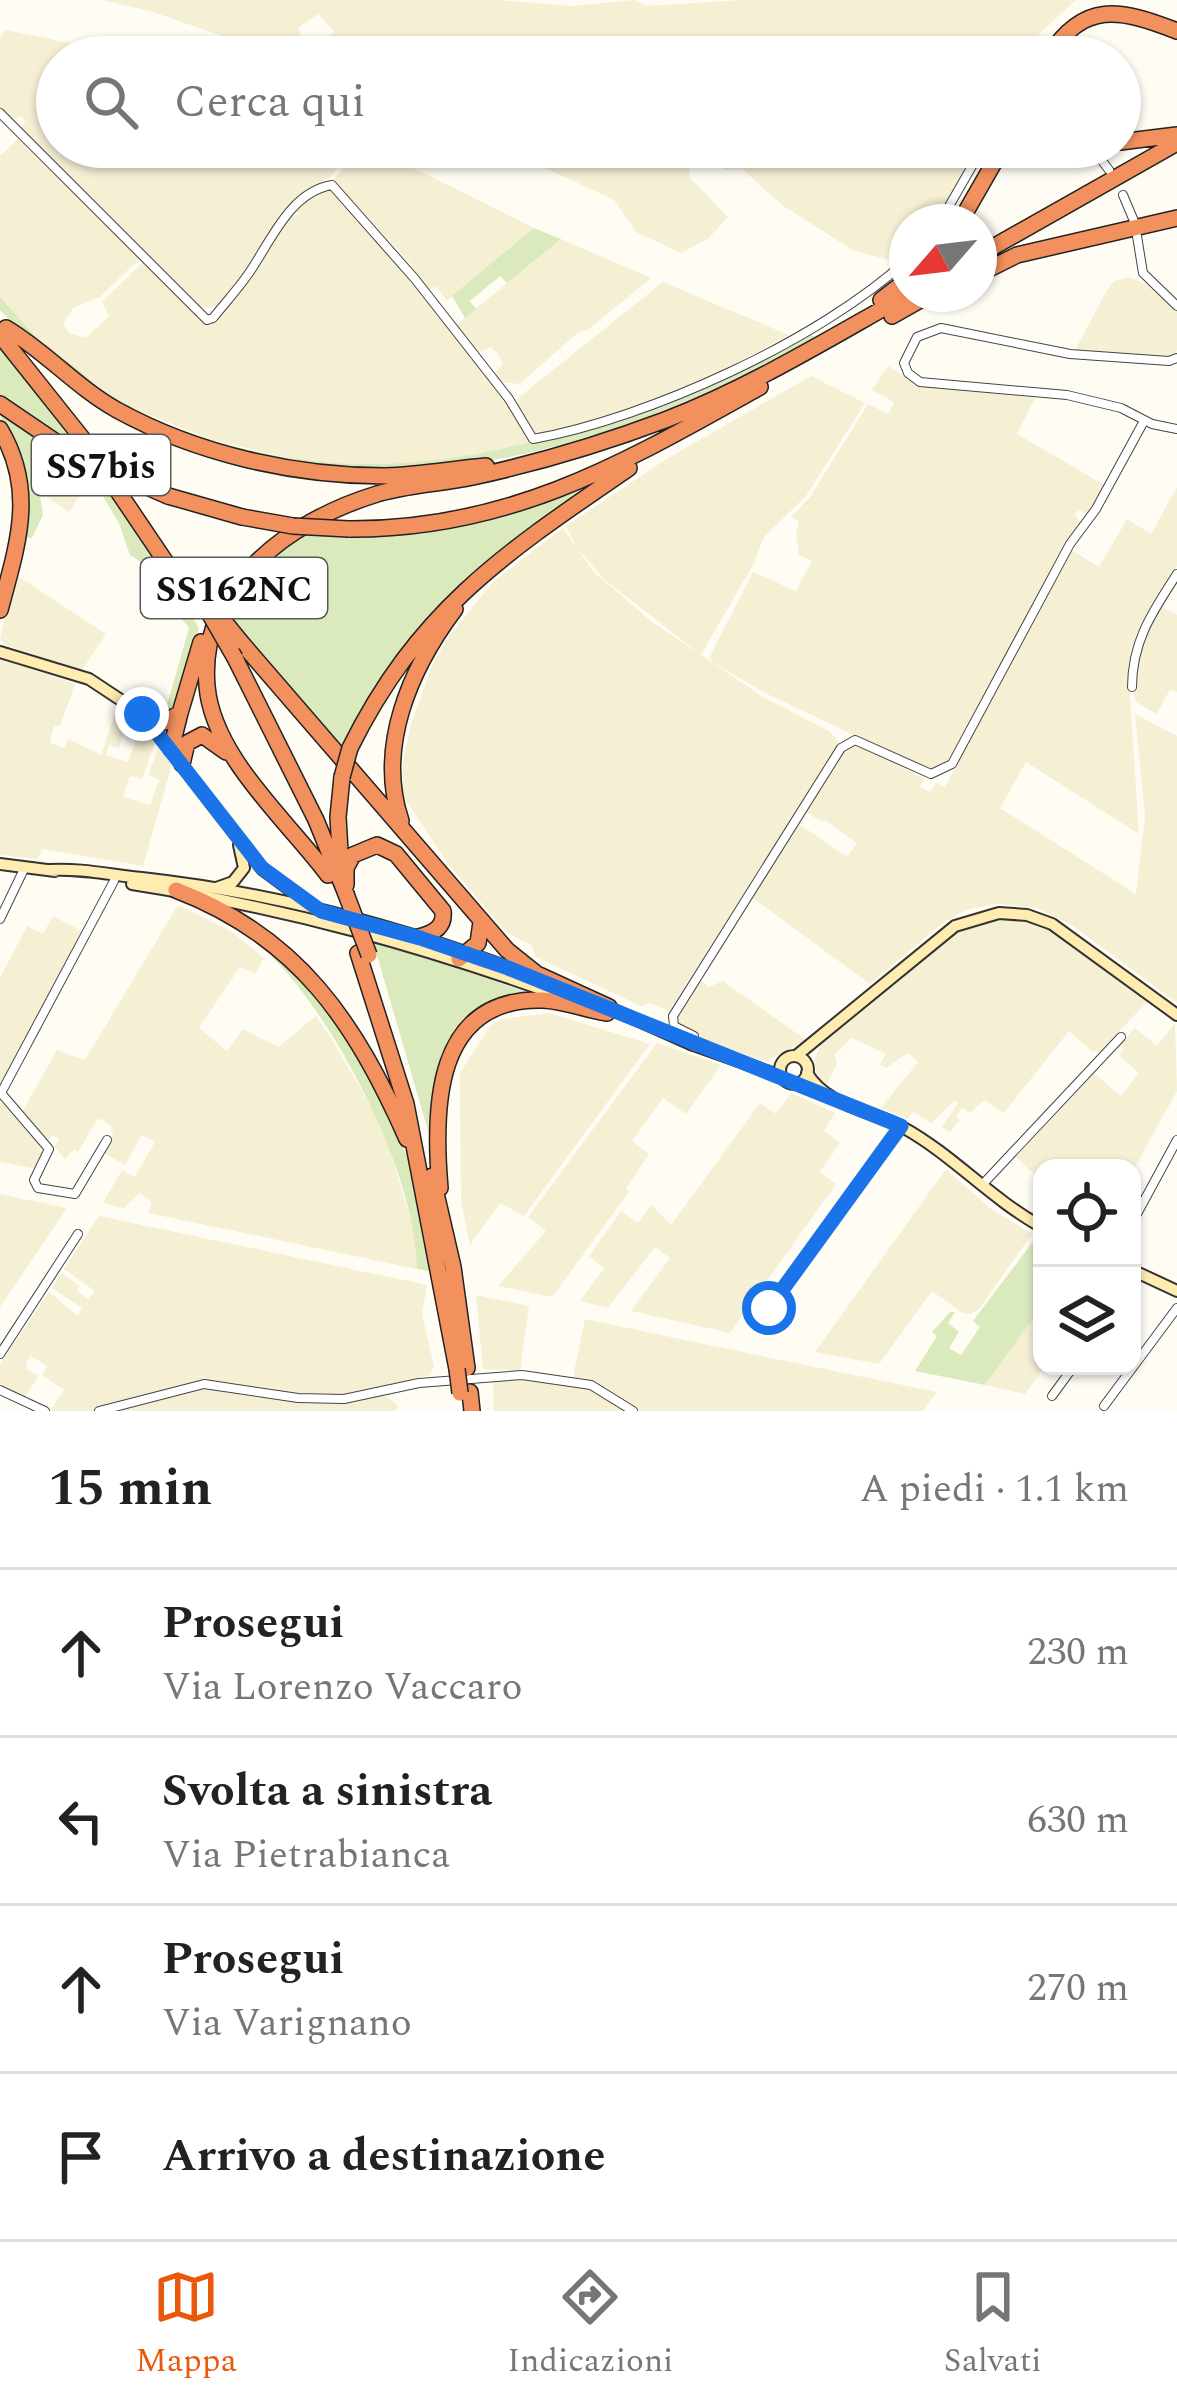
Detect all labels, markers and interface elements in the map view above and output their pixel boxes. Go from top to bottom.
search box [36,36,1141,168]
text: Cerca qui [174,68,366,137]
icon: search [78,69,144,135]
north arrow [889,204,997,312]
road number: SS7bis [32,435,170,495]
road number: SS162NC [141,558,327,618]
route end [115,687,169,741]
map controls [1033,1159,1141,1375]
button: locate [1033,1159,1141,1267]
button: layers [1033,1267,1141,1375]
route start [742,1281,796,1335]
text: 15 min [48,1450,212,1528]
text: A piedi · 1.1 km [860,1460,1129,1519]
text: Prosegui [162,1589,344,1658]
icon: ahead [48,1620,114,1686]
text: 230 m [1027,1623,1129,1682]
text: Via Lorenzo Vaccaro [162,1658,523,1717]
text: Svolta a sinistra [162,1757,492,1826]
icon: left [48,1788,114,1854]
text: 630 m [1027,1791,1129,1850]
text: Via Pietrabianca [162,1826,450,1885]
text: Prosegui [162,1925,344,1994]
icon: ahead [48,1956,114,2022]
text: 270 m [1027,1959,1129,2018]
text: Via Varignano [162,1994,412,2053]
text: Arrivo a destinazione [162,2122,605,2191]
icon: arrive [48,2124,114,2190]
tab: Mappa [135,2264,237,2386]
tab: Indicazioni [507,2264,673,2386]
tab: Salvati [944,2264,1042,2386]

